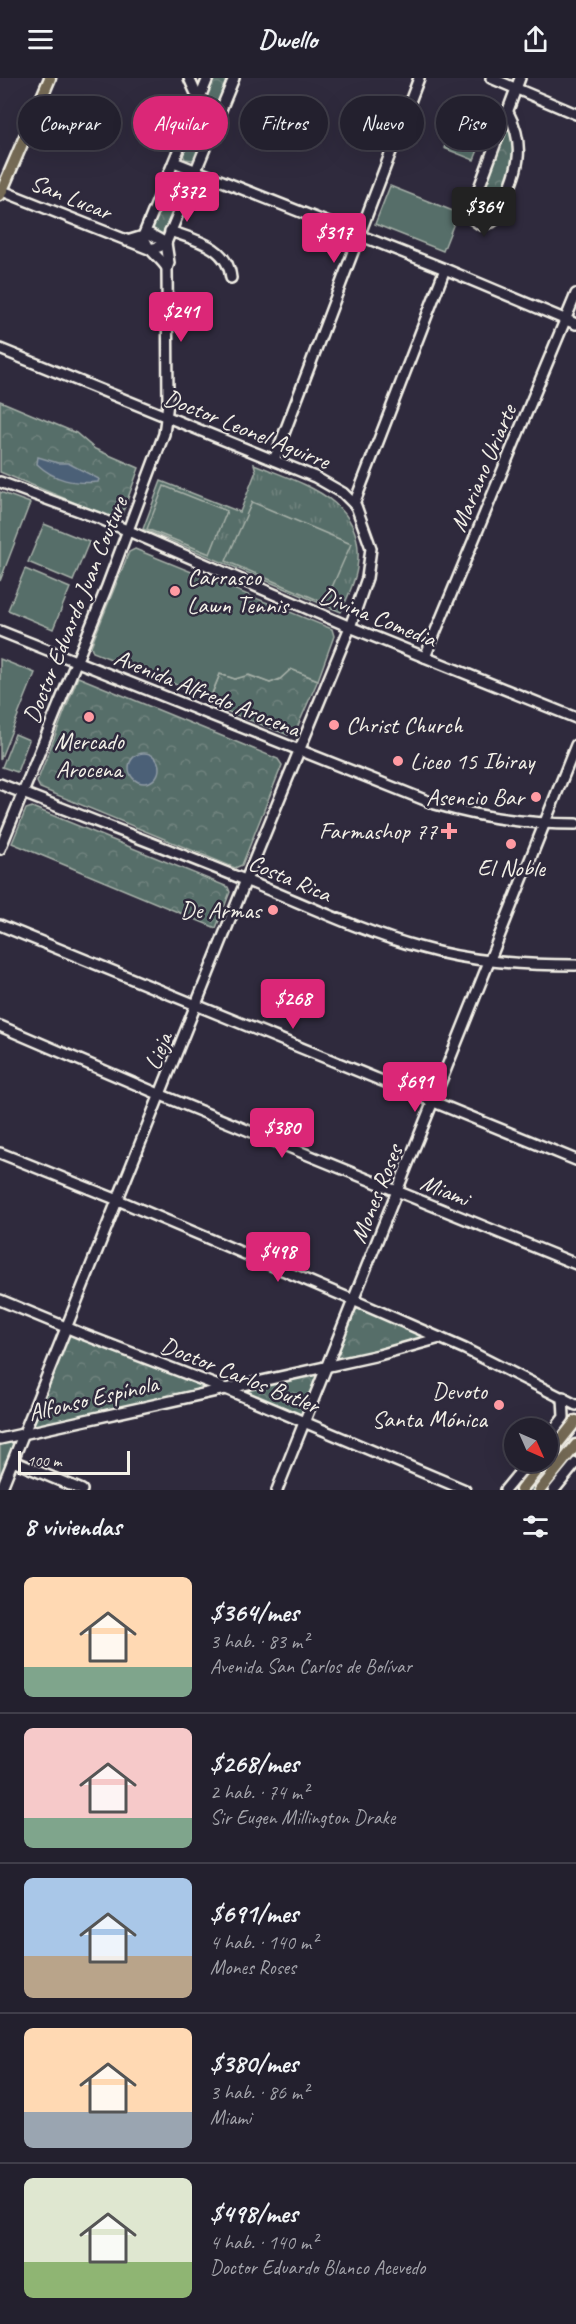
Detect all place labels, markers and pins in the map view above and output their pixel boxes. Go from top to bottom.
pin: $372 [151,172,223,223]
pin: $364 [448,187,520,238]
pin: $317 [298,213,370,264]
pin: $241 [145,292,217,343]
place label: Carrasco Lawn Tennis [187,562,290,620]
marker: Carrasco Lawn Tennis [168,584,182,598]
marker: Mercado Arocena [82,710,96,724]
place label: Christ Church [346,710,464,740]
marker: Christ Church [327,718,341,732]
place label: Mercado Arocena [54,726,125,784]
place label: Liceo 15 Ibiray [410,746,536,776]
marker: Liceo 15 Ibiray [391,754,405,768]
place label: Asencio Bar [426,782,526,812]
marker: Asencio Bar [529,790,543,804]
place label: Farmashop 77 [319,816,438,846]
marker: Farmashop 77 [442,824,456,838]
marker: El Noble [504,837,518,851]
place label: El Noble [477,853,547,883]
place label: De Armas [180,895,263,925]
marker: De Armas [266,903,280,917]
pin: $268 [257,979,329,1030]
pin: $691 [379,1062,451,1113]
pin: $380 [246,1108,318,1159]
pin: $498 [242,1232,314,1283]
place label: Devoto Santa Mónica [372,1376,489,1434]
marker: Devoto Santa Mónica [492,1398,506,1412]

